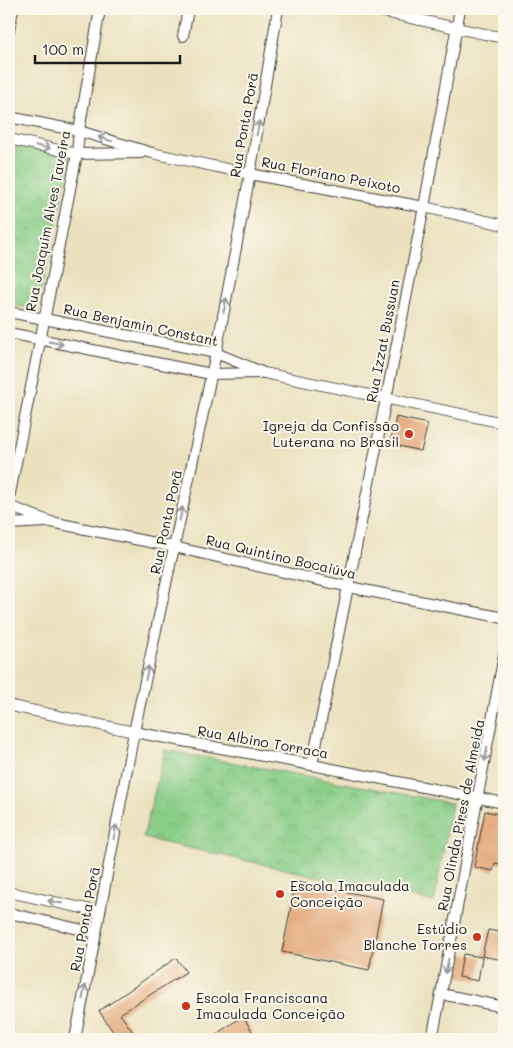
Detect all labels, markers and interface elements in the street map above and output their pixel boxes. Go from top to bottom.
scale bar [35,32,180,64]
text: 100 m [42,39,84,59]
street label: Rua Ponta Porã [225,71,262,179]
one-way arrow [253,120,263,136]
street label: Rua Joaquim Alves Taveira [21,129,74,313]
one-way arrow [98,134,114,143]
one-way arrow [34,142,50,152]
street label: Rua Floriano Peixoto [260,152,402,197]
street label: Rua Izzat Bussuan [361,278,404,404]
one-way arrow [220,297,230,313]
street label: Rua Benjamin Constant [62,299,220,350]
one-way arrow [48,339,64,349]
place label: Igreja da Confissão Luterana no Brasil [263,416,399,451]
marker: Igreja da Confissão Luterana no Brasil [403,428,415,440]
street label: Rua Ponta Porã [145,468,186,576]
one-way arrow [177,506,187,522]
street label: Rua Quintino Bocaiúva [204,530,358,583]
one-way arrow [143,665,152,681]
street label: Rua Olinda Pires de Almeida [433,717,488,913]
street label: Rua Albino Torraca [196,721,330,762]
one-way arrow [481,746,490,762]
one-way arrow [111,824,121,840]
street label: Rua Ponta Porã [65,865,104,973]
place label: Escola Imaculada Conceição [290,876,410,911]
marker: Escola Imaculada Conceição [274,888,286,900]
one-way arrow [47,896,63,906]
place label: Estúdio Blanche Torres [363,919,467,954]
marker: Estúdio Blanche Torres [471,931,483,943]
one-way arrow [441,957,451,973]
one-way arrow [80,984,90,1000]
place label: Escola Franciscana Imaculada Conceição [196,988,345,1023]
marker: Escola Franciscana Imaculada Conceição [180,1000,192,1012]

